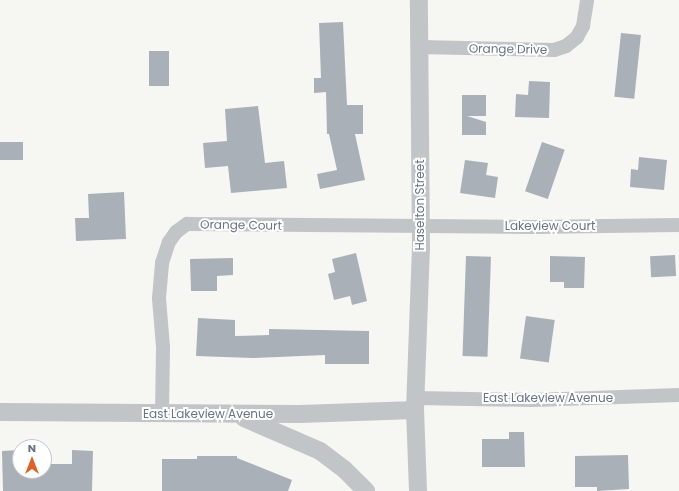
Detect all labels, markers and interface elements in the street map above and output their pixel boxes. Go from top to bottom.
street label: Orange Drive [469,41,547,57]
street label: Haselton Street [413,159,427,251]
street label: Orange Court [200,217,282,233]
street label: Lakeview Court [505,219,595,233]
street label: East Lakeview Avenue [483,391,613,405]
street label: East Lakeview Avenue [143,407,273,421]
north arrow [12,439,52,479]
text: N [28,440,36,456]

